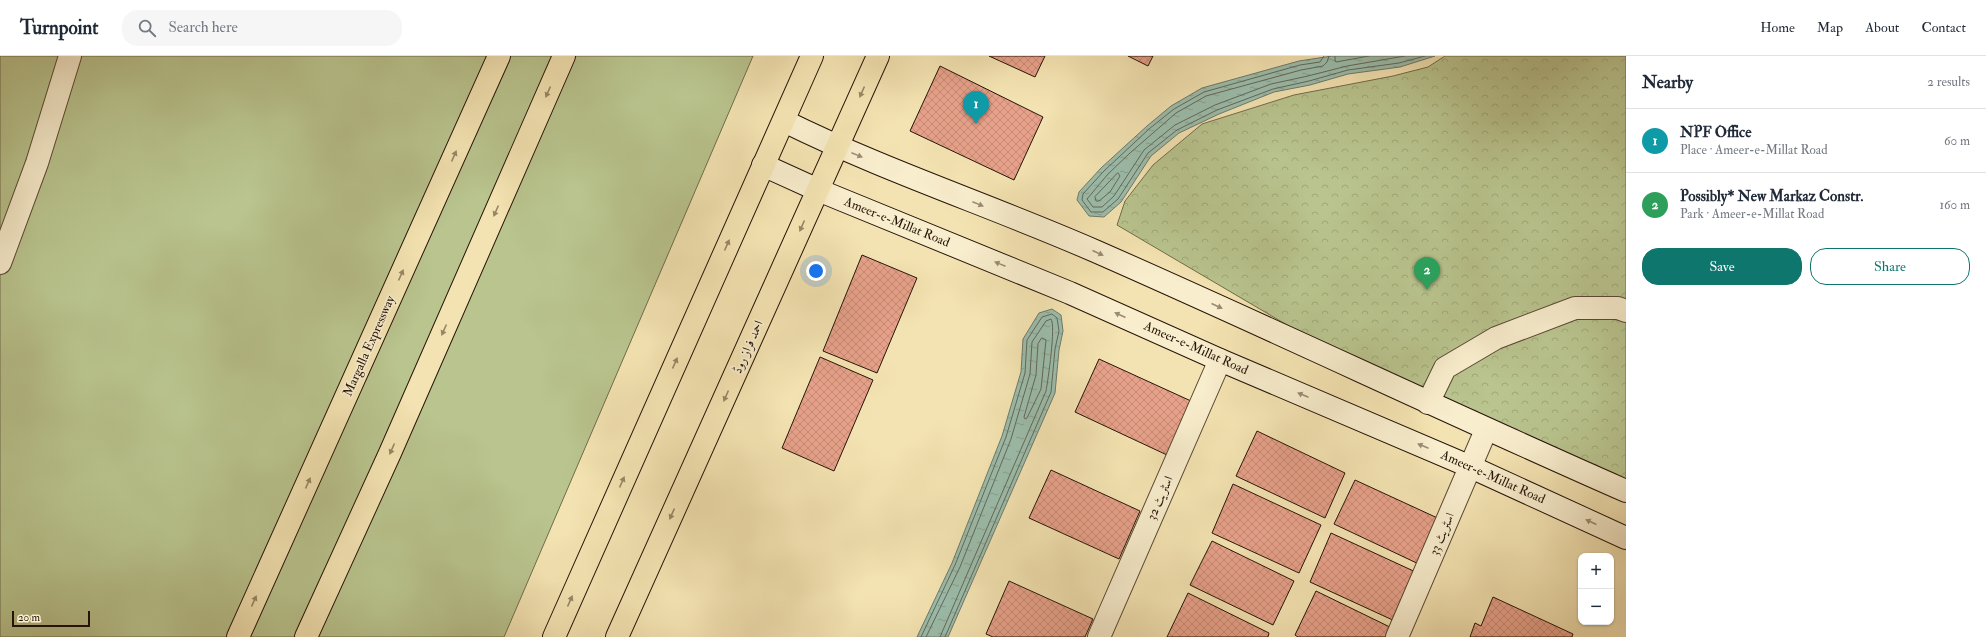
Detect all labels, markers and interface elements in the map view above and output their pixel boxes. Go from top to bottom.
search box [122,10,402,46]
text: Turnpoint [20,16,98,40]
icon: search [136,17,158,39]
text: Search here [168,18,238,37]
text: Home [1760,19,1795,36]
text: Map [1817,19,1843,36]
text: About [1865,19,1899,36]
text: Contact [1921,19,1966,36]
text: Nearby [1642,72,1693,93]
text: 2 results [1927,74,1970,90]
one-way arrow [545,86,551,97]
one-way arrow [859,86,865,98]
pin: 1 [963,91,989,124]
text: NPF Office [1680,123,1751,142]
text: 1 [1653,133,1657,149]
text: 60 m [1944,133,1970,149]
text: Place · Ameer-e-Millat Road [1680,142,1828,158]
one-way arrow [451,151,457,162]
one-way arrow [852,152,863,158]
text: Possibly* New Markaz Constr. [1680,187,1863,206]
street label: Ameer-e-Millat Road [841,193,953,251]
text: 2 [1652,197,1658,213]
text: 160 m [1939,197,1970,213]
one-way arrow [972,201,984,207]
one-way arrow [493,205,499,216]
text: Park · Ameer-e-Millat Road [1680,206,1824,222]
one-way arrow [799,220,805,232]
one-way arrow [725,238,731,250]
button: Save [1642,248,1802,285]
button: Share [1810,248,1970,285]
one-way arrow [1093,250,1104,256]
pin: 2 [1414,257,1440,290]
your location [806,261,826,281]
one-way arrow [994,261,1006,267]
one-way arrow [398,269,404,280]
street label: Margalla Expressway [340,293,399,399]
one-way arrow [1211,304,1223,310]
one-way arrow [1114,312,1125,318]
street label: Ameer-e-Millat Road [1140,317,1251,378]
street label: احمد فراز روڈ [729,318,767,376]
one-way arrow [441,324,447,335]
one-way arrow [672,358,678,369]
one-way arrow [723,390,729,401]
one-way arrow [1297,392,1309,398]
one-way arrow [388,443,394,455]
one-way arrow [1417,443,1428,449]
street label: Ameer-e-Millat Road [1437,446,1548,507]
street label: اسٹریٹ 32 [1143,473,1177,523]
one-way arrow [620,476,626,488]
one-way arrow [305,477,311,488]
one-way arrow [669,508,675,520]
street label: اسٹریٹ 33 [1426,510,1458,558]
one-way arrow [1585,519,1596,525]
map controls [1578,553,1614,625]
button: + [1578,553,1614,589]
button: − [1578,589,1614,625]
one-way arrow [252,595,258,607]
one-way arrow [567,596,573,607]
scale bar [12,609,90,628]
text: 20 m [18,611,40,624]

